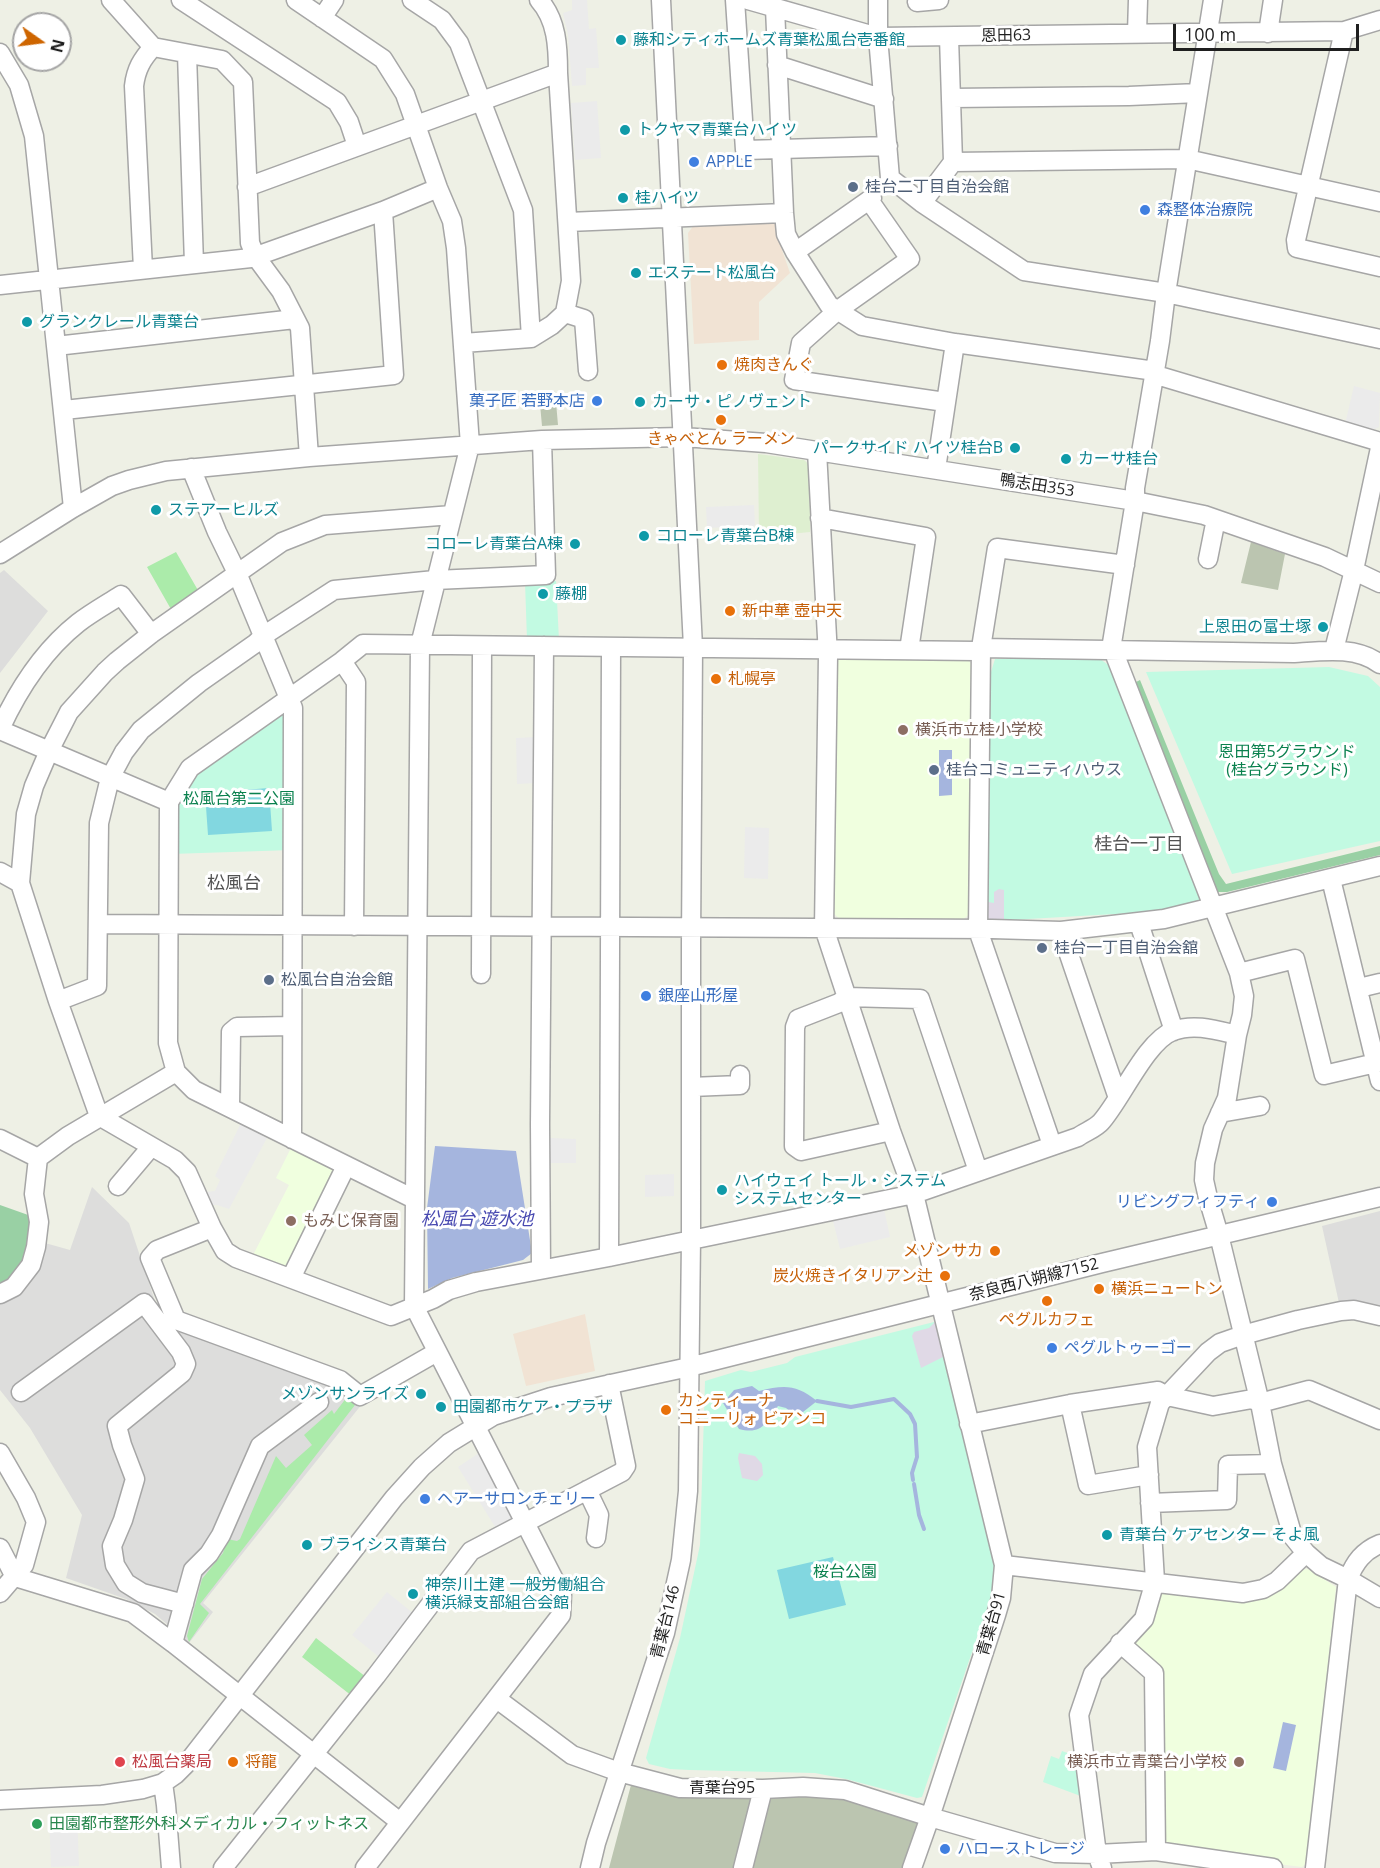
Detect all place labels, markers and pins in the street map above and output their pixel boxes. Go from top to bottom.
place label: 藤和シティホームズ青葉松風台壱番館 [633,30,905,50]
marker: 藤和シティホームズ青葉松風台壱番館 [614,33,628,47]
place label: トクヤマ青葉台ハイツ [637,120,797,140]
marker: トクヤマ青葉台ハイツ [618,123,632,137]
place label: APPLE [706,152,753,172]
marker: APPLE [687,155,701,169]
place label: 桂台二丁目自治会館 [865,177,1009,197]
marker: 桂台二丁目自治会館 [846,180,860,194]
place label: 桂ハイツ [635,188,699,208]
marker: 桂ハイツ [616,191,630,205]
place label: 森整体治療院 [1157,200,1253,220]
marker: 森整体治療院 [1138,203,1152,217]
place label: エステート松風台 [648,263,776,283]
marker: エステート松風台 [629,266,643,280]
place label: グランクレール青葉台 [39,312,199,332]
marker: グランクレール青葉台 [20,315,34,329]
place label: 焼肉きんぐ [734,355,814,375]
marker: 焼肉きんぐ [715,358,729,372]
place label: 菓子匠 若野本店 [469,391,585,411]
place label: カーサ・ピノヴェント [652,392,812,412]
marker: 菓子匠 若野本店 [590,394,604,408]
marker: カーサ・ピノヴェント [633,395,647,409]
marker: きゃべとん ラーメン [714,413,728,427]
place label: きゃべとん ラーメン [647,429,795,449]
place label: パークサイド ハイツ桂台B [813,438,1003,458]
marker: パークサイド ハイツ桂台B [1008,441,1022,455]
place label: カーサ桂台 [1078,449,1158,469]
marker: カーサ桂台 [1059,452,1073,466]
place label: ステアーヒルズ [168,500,279,520]
marker: ステアーヒルズ [149,503,163,517]
place label: コローレ青葉台B棟 [656,526,794,546]
marker: コローレ青葉台B棟 [637,529,651,543]
place label: コローレ青葉台A棟 [425,534,563,554]
marker: コローレ青葉台A棟 [568,537,582,551]
place label: 藤棚 [555,584,587,604]
marker: 藤棚 [536,587,550,601]
place label: 新中華 壺中天 [742,601,842,621]
marker: 新中華 壺中天 [723,604,737,618]
place label: 上恩田の富士塚 [1199,617,1311,637]
marker: 上恩田の富士塚 [1316,620,1330,634]
place label: 札幌亭 [728,669,776,689]
marker: 札幌亭 [709,672,723,686]
place label: 横浜市立桂小学校 [915,720,1043,740]
marker: 横浜市立桂小学校 [896,723,910,737]
place label: 桂台コミュニティハウス [946,760,1122,780]
marker: 桂台コミュニティハウス [927,763,941,777]
place label: 桂台一丁目自治会舘 [1054,938,1198,958]
marker: 桂台一丁目自治会舘 [1035,941,1049,955]
place label: 松風台自治会館 [281,970,393,990]
marker: 松風台自治会館 [262,973,276,987]
place label: 銀座山形屋 [658,986,738,1006]
marker: 銀座山形屋 [639,989,653,1003]
place label: ハイウェイ トール・システム システムセンター [734,1171,946,1209]
marker: ハイウェイ トール・システム システムセンター [715,1183,729,1197]
place label: リビングフィフティ [1116,1192,1260,1212]
marker: リビングフィフティ [1265,1195,1279,1209]
place label: もみじ保育園 [303,1211,399,1231]
marker: もみじ保育園 [284,1214,298,1228]
place label: メゾンサカ [903,1241,983,1261]
marker: メゾンサカ [988,1244,1002,1258]
place label: 炭火焼きイタリアン辻 [773,1266,933,1286]
marker: 炭火焼きイタリアン辻 [938,1269,952,1283]
place label: 横浜ニュートン [1111,1279,1223,1299]
marker: 横浜ニュートン [1092,1282,1106,1296]
marker: ペグルカフェ [1040,1294,1054,1308]
place label: ペグルカフェ [999,1310,1095,1330]
place label: ペグルトゥーゴー [1064,1338,1192,1358]
marker: ペグルトゥーゴー [1045,1341,1059,1355]
place label: メゾンサンライズ [281,1384,409,1404]
marker: メゾンサンライズ [414,1387,428,1401]
place label: カンティーナ コニーリォ ビアンコ [678,1391,826,1429]
place label: 田園都市ケア・プラザ [453,1397,613,1417]
marker: 田園都市ケア・プラザ [434,1400,448,1414]
marker: カンティーナ コニーリォ ビアンコ [659,1403,673,1417]
place label: ヘアーサロンチェリー [437,1489,596,1509]
marker: ヘアーサロンチェリー [418,1492,432,1506]
place label: 青葉台 ケアセンター そよ風 [1119,1525,1319,1545]
marker: 青葉台 ケアセンター そよ風 [1100,1528,1114,1542]
place label: ブライシス青葉台 [319,1535,447,1555]
marker: ブライシス青葉台 [300,1538,314,1552]
place label: 神奈川土建 一般労働組合 横浜緑支部組合会館 [425,1575,605,1613]
marker: 神奈川土建 一般労働組合 横浜緑支部組合会館 [406,1587,420,1601]
place label: 松風台薬局 [132,1752,212,1772]
place label: 将龍 [245,1752,277,1772]
place label: 横浜市立青葉台小学校 [1067,1752,1227,1772]
marker: 松風台薬局 [113,1755,127,1769]
marker: 将龍 [226,1755,240,1769]
marker: 横浜市立青葉台小学校 [1232,1755,1246,1769]
place label: 田園都市整形外科メディカル・フィットネス [49,1814,369,1834]
marker: 田園都市整形外科メディカル・フィットネス [30,1817,44,1831]
place label: ハローストレージ [957,1839,1085,1859]
marker: ハローストレージ [938,1842,952,1856]

